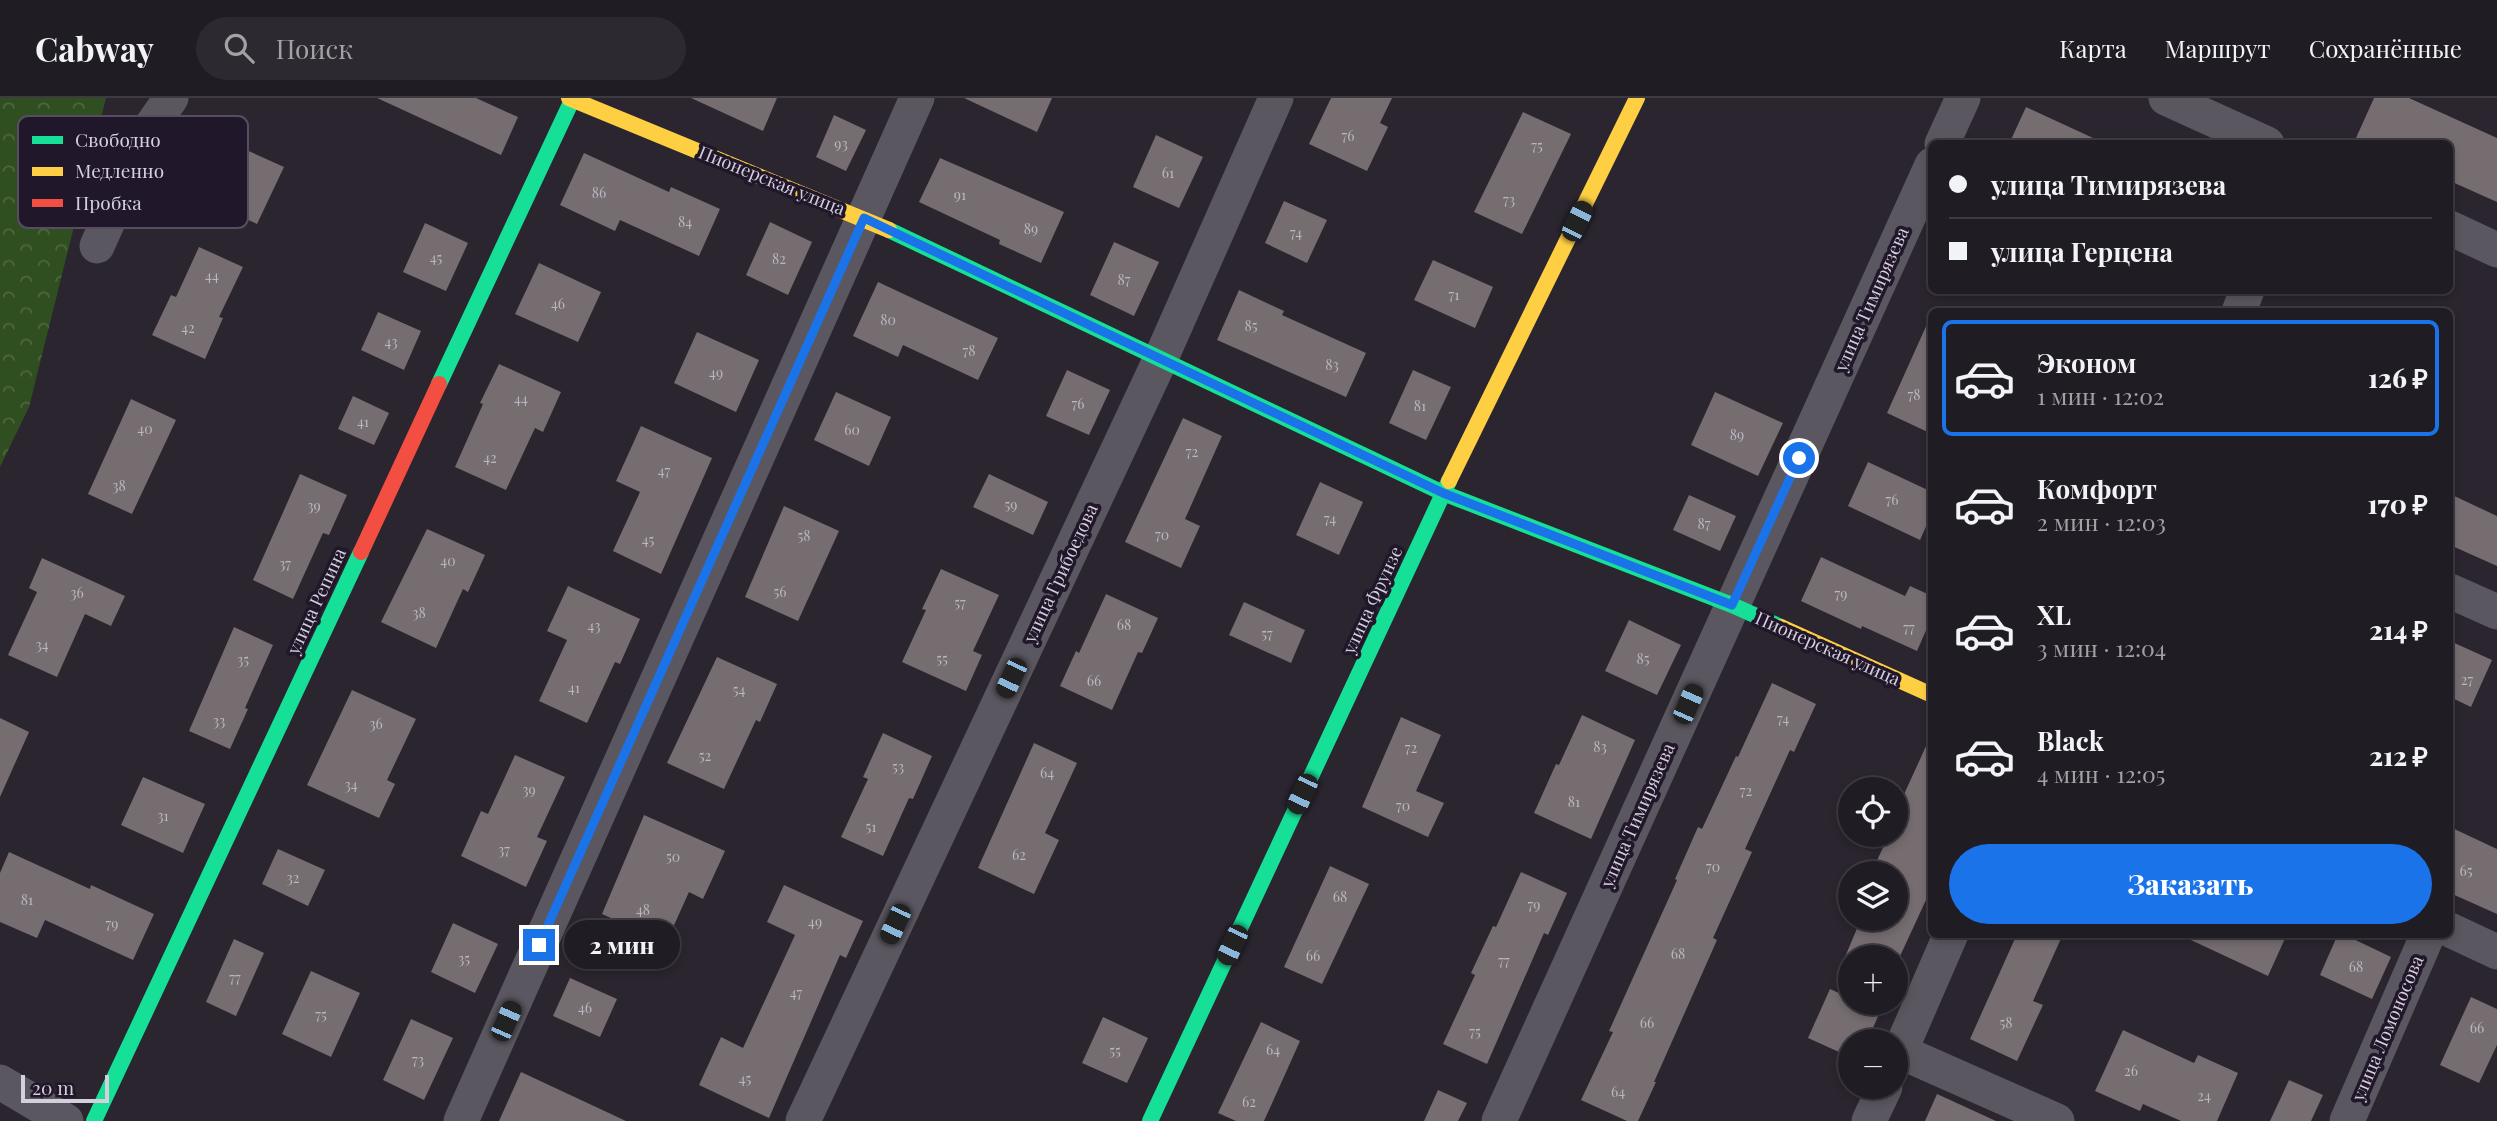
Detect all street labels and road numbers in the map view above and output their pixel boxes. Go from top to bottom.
street label: Пионерская улица [695,140,849,220]
street label: улица Тимирязева [1828,223,1914,376]
street label: улица Грибоедова [1017,500,1103,647]
street label: улица Фрунзе [1336,542,1407,659]
street label: улица Репина [280,544,351,659]
street label: Пионерская улица [1752,605,1904,691]
street label: улица Тимирязева [1594,739,1680,892]
street label: улица Ломоносова [2345,952,2429,1105]

